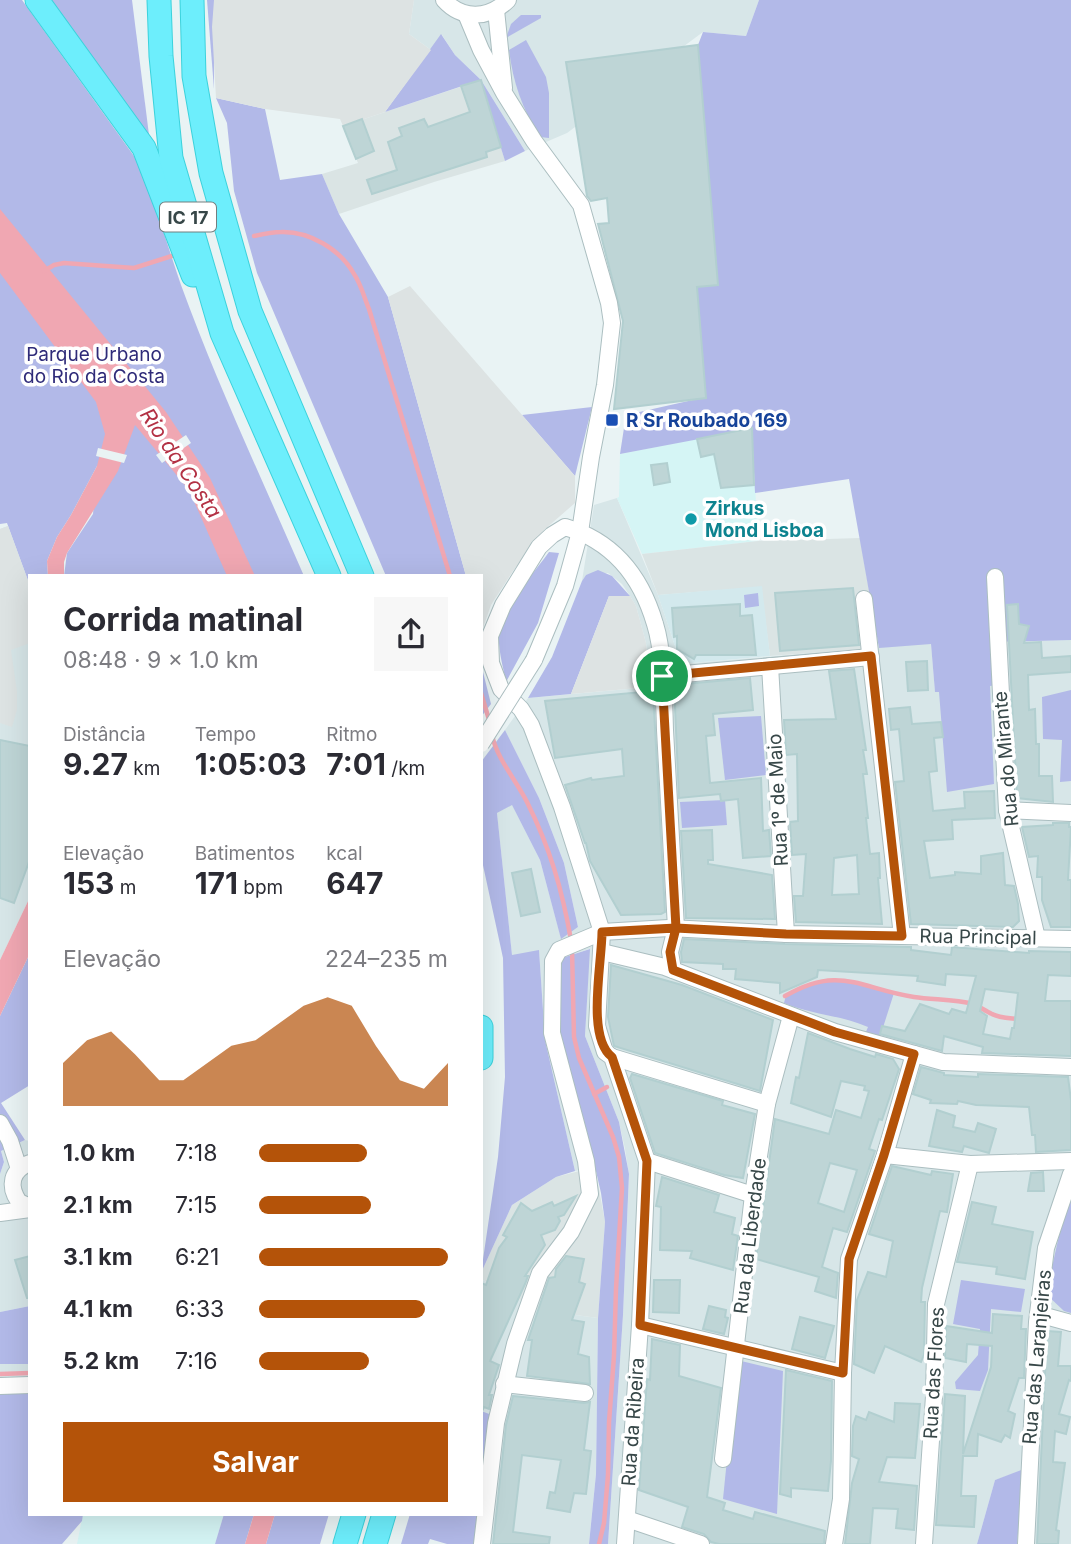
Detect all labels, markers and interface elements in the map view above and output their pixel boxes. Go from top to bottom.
road number: IC 17 [160,202,216,232]
park label: Parque Urbano do Rio da Costa [23,343,165,388]
water label: Rio da Costa [135,403,227,523]
place label: R Sr Roubado 169 [626,409,788,432]
marker: R Sr Roubado 169 [604,412,620,428]
place label: Zirkus Mond Lisboa [705,497,824,542]
marker: Zirkus Mond Lisboa [683,511,699,527]
button: share [374,597,448,671]
text: Corrida matinal [63,600,303,639]
text: 08:48 · 9 × 1.0 km [63,646,259,674]
pin [632,646,692,706]
icon: arrive [643,657,681,695]
street label: Rua do Mirante [989,690,1023,828]
text: Distância [63,723,146,746]
text: Tempo [195,723,256,746]
text: Ritmo [326,723,377,746]
street label: Rua 1º de Maio [763,733,793,867]
text: 9.27 [63,746,128,782]
text: 1:05:03 [195,746,307,782]
text: 7:01 [326,746,386,782]
text: km [128,757,160,780]
text: /km [386,757,425,780]
text: Elevação [63,842,144,865]
text: Batimentos [195,842,295,865]
text: kcal [326,842,363,865]
text: 153 [63,865,114,901]
text: 171 [195,865,238,901]
text: 647 [326,865,384,901]
text: m [114,876,136,899]
text: bpm [238,876,283,899]
street label: Rua Principal [919,924,1037,950]
text: Elevação [63,945,161,973]
text: 224–235 m [325,945,448,973]
text: 1.0 km [63,1139,135,1167]
text: 7:18 [175,1139,217,1167]
street label: Rua da Liberdade [729,1157,771,1315]
text: 2.1 km [63,1191,133,1219]
text: 7:15 [175,1191,217,1219]
text: 3.1 km [63,1243,133,1271]
text: 6:21 [175,1243,219,1271]
street label: Rua das Laranjeiras [1018,1268,1056,1446]
text: 4.1 km [63,1295,133,1323]
text: 6:33 [175,1295,224,1323]
street label: Rua das Flores [919,1306,949,1440]
text: 5.2 km [63,1347,139,1375]
text: 7:16 [175,1347,218,1375]
street label: Rua da Ribeira [617,1357,649,1487]
button: Salvar [63,1422,448,1502]

